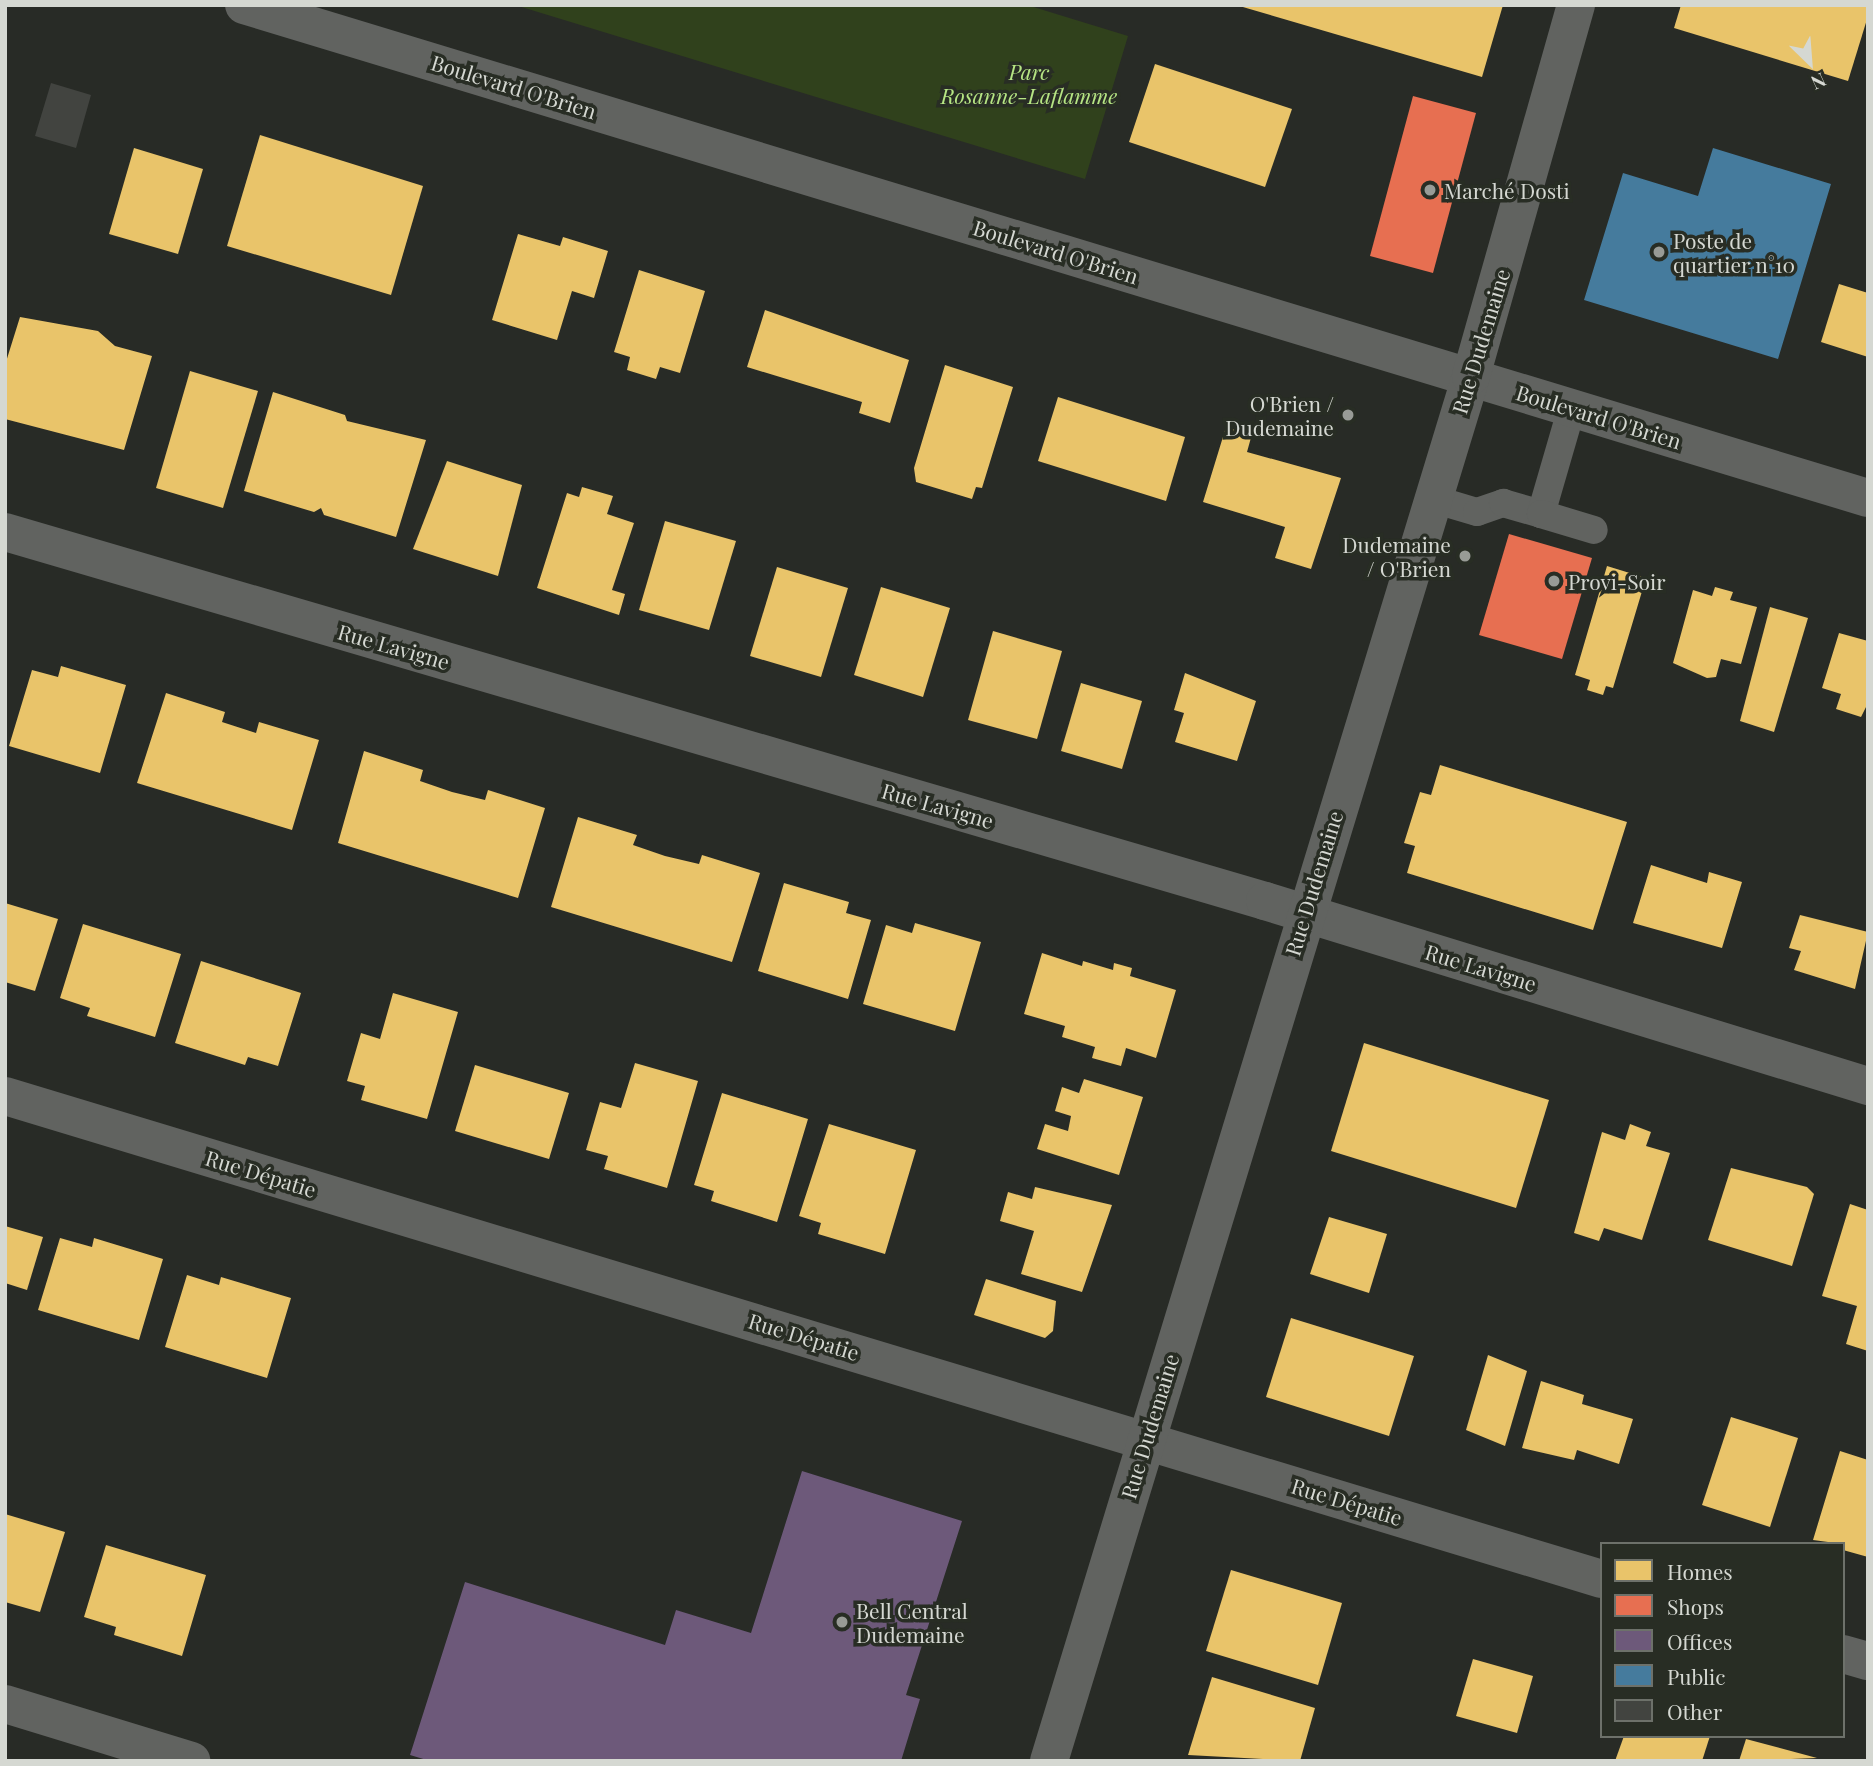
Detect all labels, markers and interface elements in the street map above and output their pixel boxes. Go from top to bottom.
north arrow [1775,28,1845,98]
street label: Boulevard O'Brien [428,49,600,123]
park label: Parc Rosanne-Laflamme [941,58,1117,108]
text: N [1807,67,1831,97]
place label: Marché Dosti [1444,177,1570,203]
marker: Marché Dosti [1422,182,1438,198]
street label: Boulevard O'Brien [970,214,1142,288]
place label: Poste de quartier n°10 [1673,227,1796,277]
marker: Poste de quartier n°10 [1651,244,1667,260]
street label: Rue Dudemaine [1446,265,1514,417]
street label: Boulevard O'Brien [1513,379,1685,453]
place label: O'Brien / Dudemaine [1225,390,1334,440]
marker: O'Brien / Dudemaine [1340,407,1356,423]
place label: Dudemaine / O'Brien [1342,531,1451,581]
marker: Dudemaine / O'Brien [1457,548,1473,564]
place label: Provi-Soir [1568,568,1666,594]
marker: Provi-Soir [1546,573,1562,589]
street label: Rue Lavigne [335,618,453,674]
street label: Rue Lavigne [879,777,997,833]
street label: Rue Dudemaine [1279,807,1347,959]
street label: Rue Lavigne [1422,938,1540,996]
street label: Rue Dépatie [203,1144,319,1202]
street label: Rue Dépatie [746,1307,862,1365]
street label: Rue Dudemaine [1115,1350,1183,1502]
street label: Rue Dépatie [1289,1472,1405,1530]
legend [1600,1542,1845,1738]
text: Homes [1667,1557,1733,1585]
text: Shops [1667,1592,1724,1620]
place label: Bell Central Dudemaine [856,1597,968,1647]
marker: Bell Central Dudemaine [834,1614,850,1630]
text: Offices [1667,1627,1732,1655]
text: Public [1667,1662,1725,1690]
text: Other [1667,1697,1722,1725]

